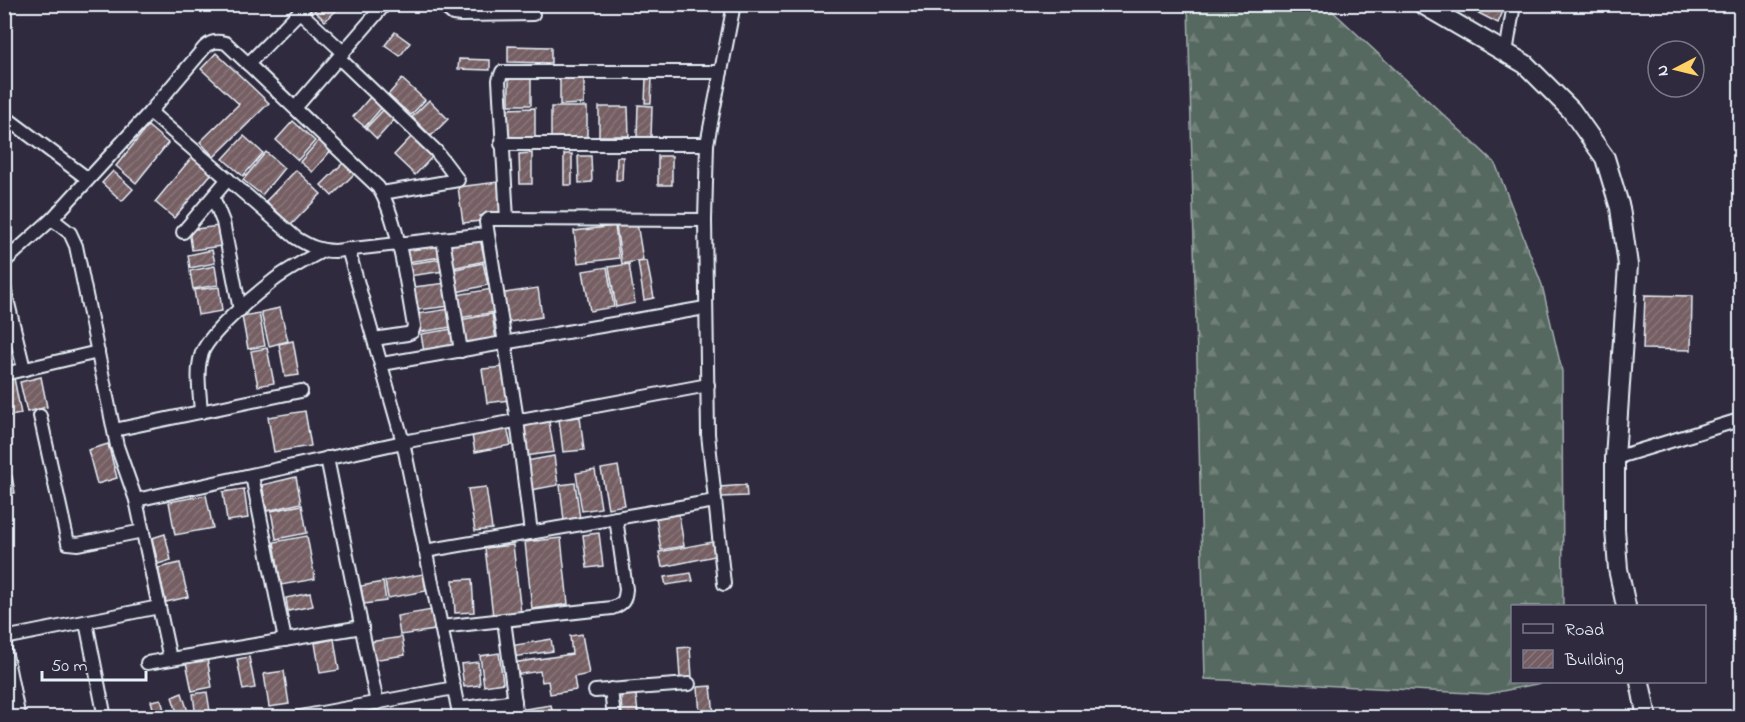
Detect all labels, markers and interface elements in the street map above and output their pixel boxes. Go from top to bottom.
north arrow [1646,39,1706,99]
text: N [1651,64,1676,77]
legend [1511,605,1706,683]
text: Road [1565,618,1604,644]
scale bar [42,644,146,682]
text: Building [1564,648,1624,675]
text: 50 m [51,654,88,680]

